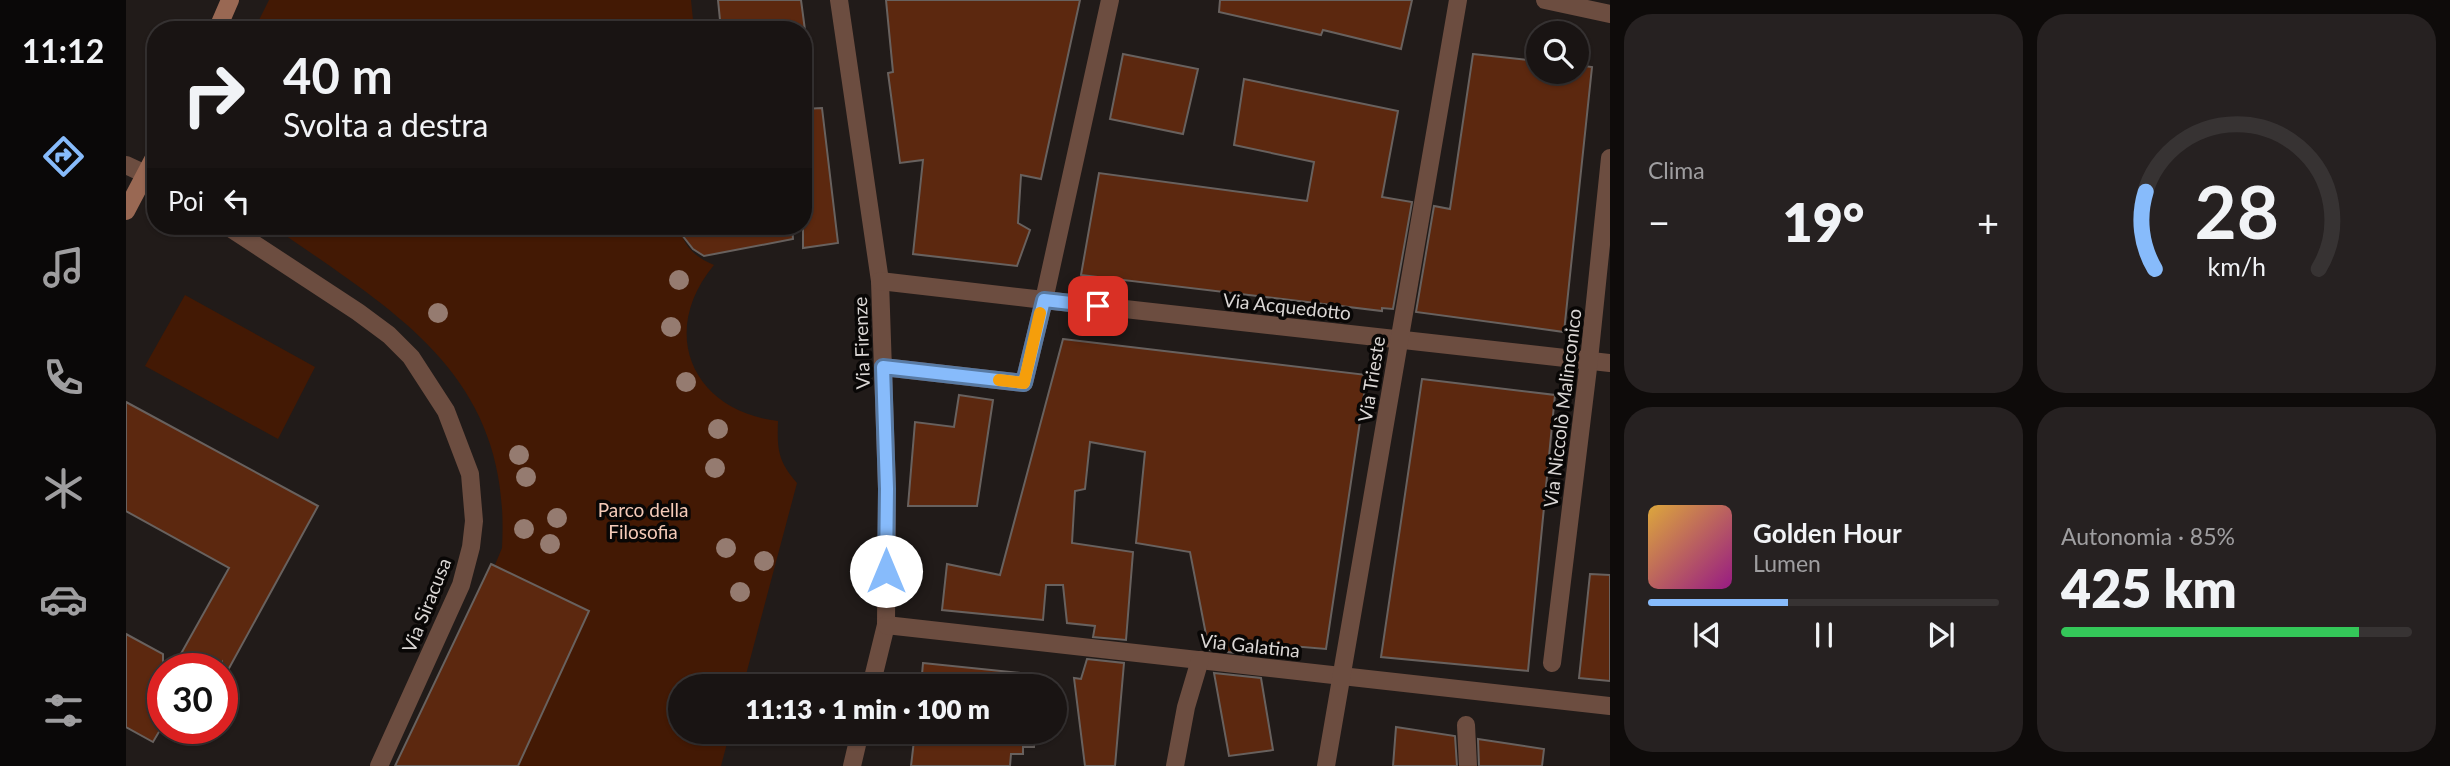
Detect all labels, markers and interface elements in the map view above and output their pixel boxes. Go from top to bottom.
map controls [1526,21,1589,84]
button: search [1526,21,1589,84]
text: 11:12 [22,31,104,70]
text: 40 m [283,46,393,104]
icon: right [168,49,259,140]
text: Svolta a destra [283,105,488,144]
icon: directions [39,132,88,181]
text: Clima [1648,156,1705,184]
text: 28 [2194,168,2279,256]
icon: left [218,182,256,220]
text: Poi [168,185,204,217]
text: 19° [1783,191,1864,253]
text: − [1648,199,1670,245]
text: + [1977,199,1999,245]
icon: music [39,243,88,292]
text: km/h [2207,251,2266,281]
pin [1068,276,1128,336]
icon: arrive [1079,287,1117,325]
street label: Via Acquedotto [1222,288,1352,324]
street label: Via Firenze [848,296,874,390]
street label: Via Niccolò Malinconico [1538,307,1586,509]
street label: Via Trieste [1353,334,1389,424]
icon: phone [39,353,88,402]
icon: climate [39,464,88,513]
park label: Parco della Filosofia [598,498,688,543]
text: Golden Hour [1753,517,1902,549]
text: Autonomia · 85% [2061,522,2235,550]
position arrow [849,534,923,608]
text: Lumen [1753,549,1821,577]
street label: Via Siracusa [397,554,455,656]
text: 425 km [2061,557,2237,619]
icon: car [39,575,88,624]
icon: previous [1688,616,1726,654]
icon: pause [1805,616,1843,654]
icon: next [1922,616,1960,654]
street label: Via Galatina [1199,628,1301,662]
speed limit sign: 30 [147,653,238,744]
icon: filters [39,686,88,735]
text: 11:13 · 1 min · 100 m [745,693,990,725]

